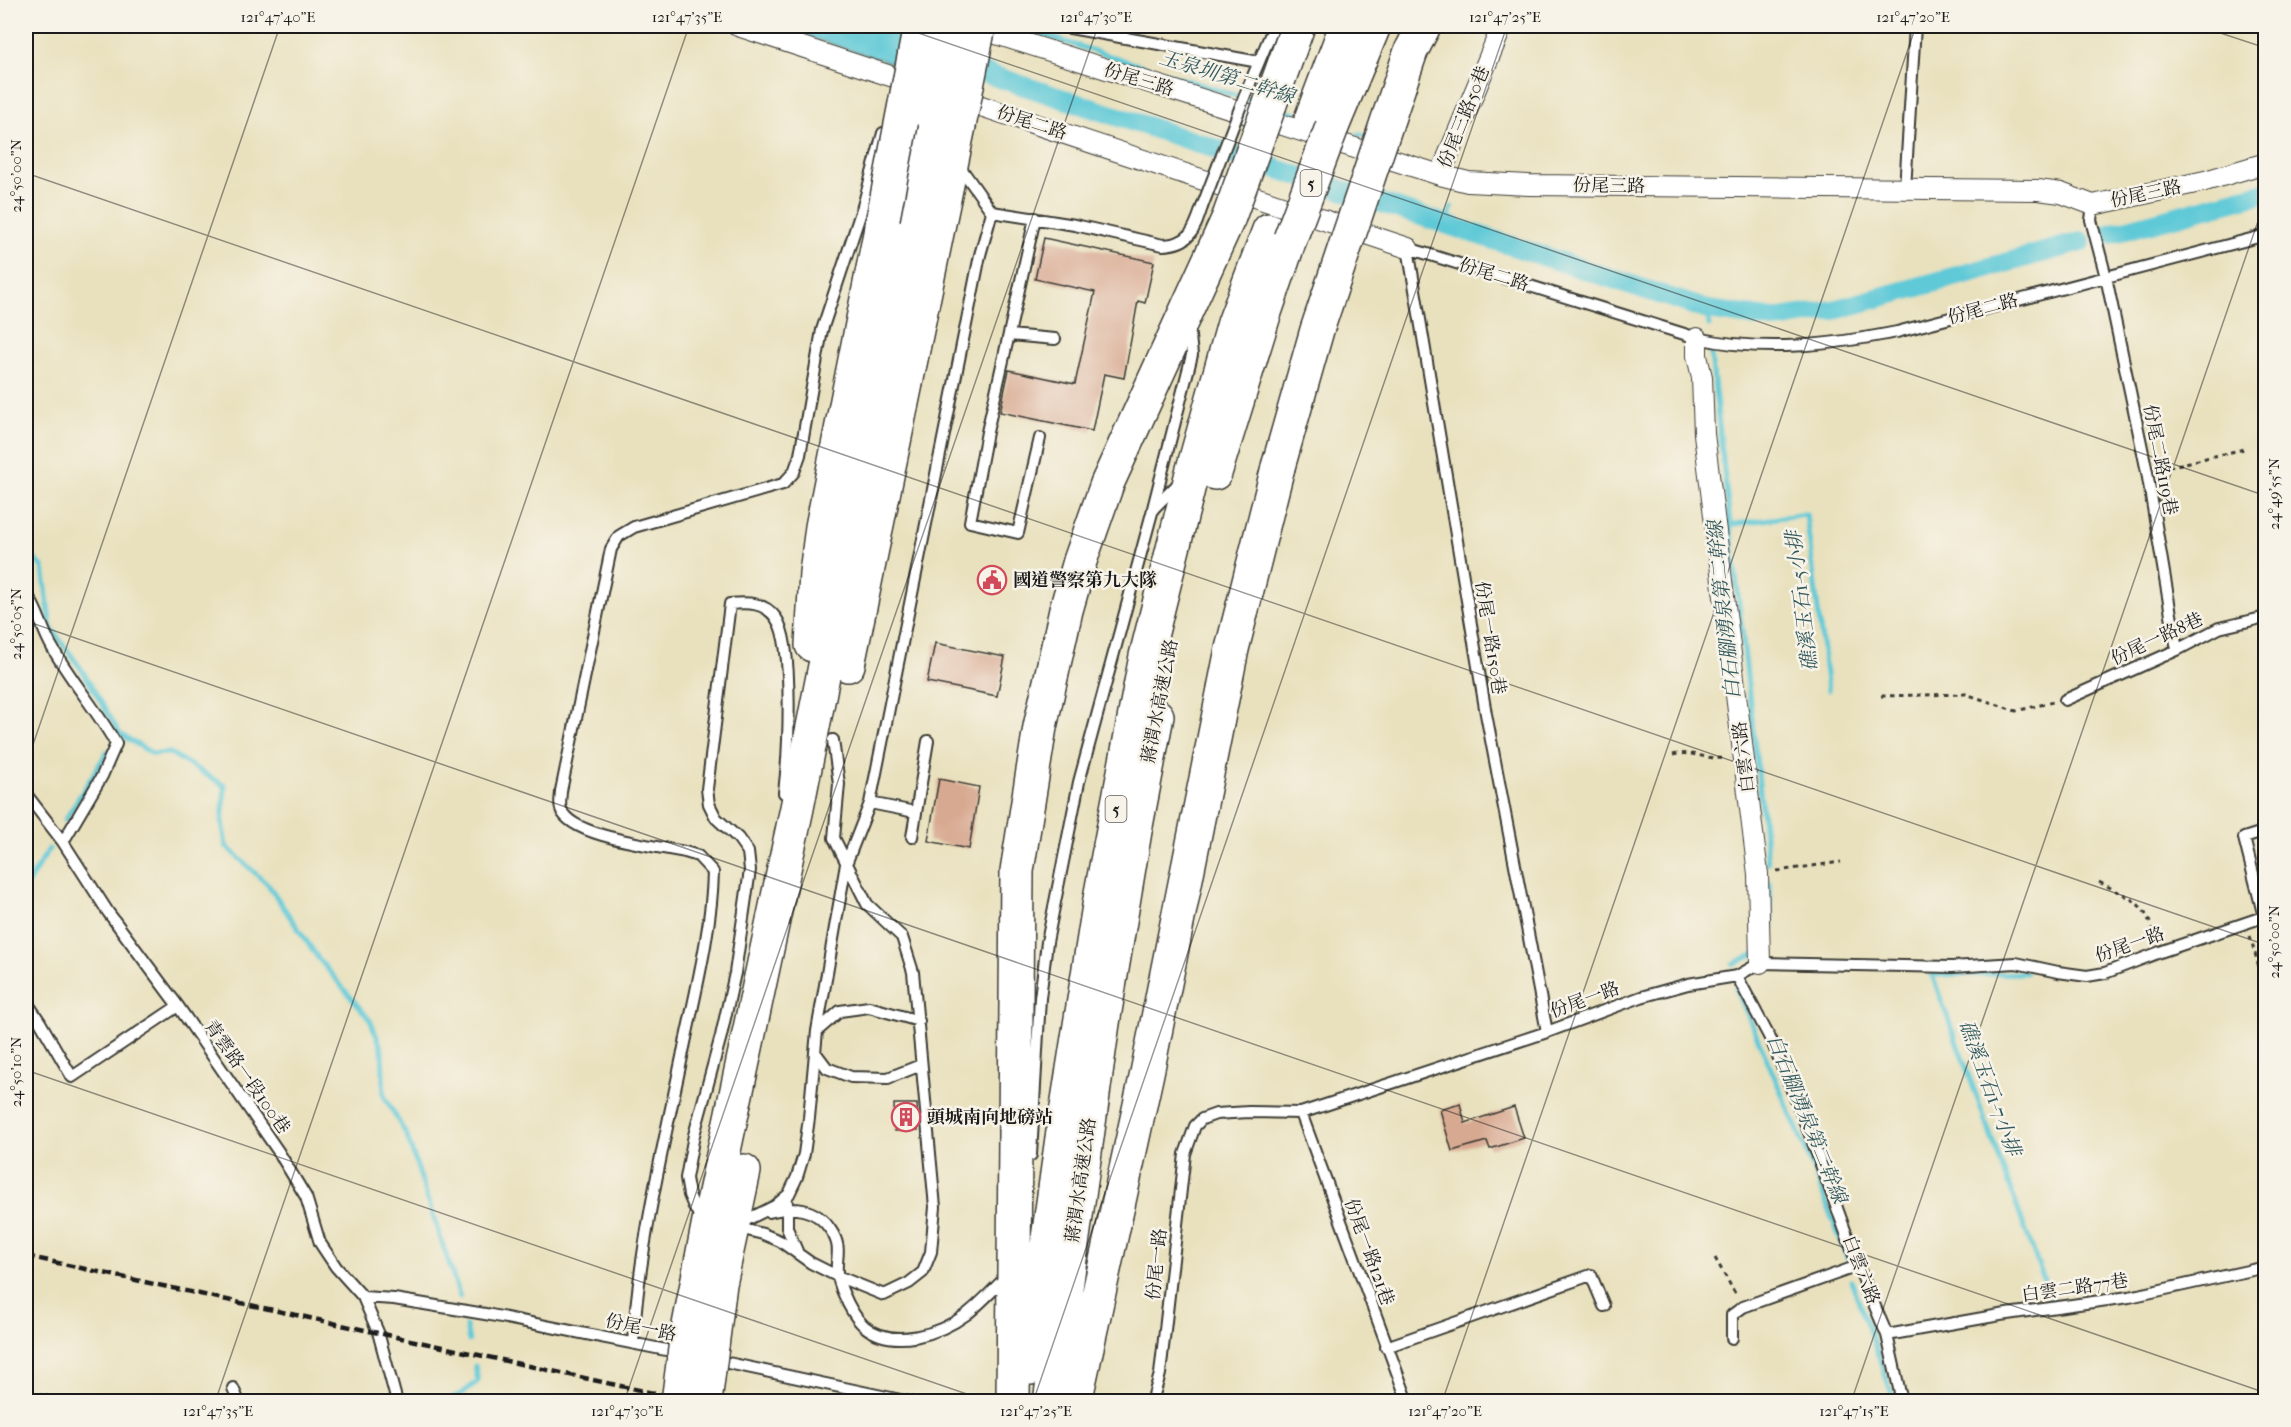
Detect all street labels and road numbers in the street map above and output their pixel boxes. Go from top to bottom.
street label: 份尾三路 [1102,59,1176,101]
street label: 份尾三路50巷 [1434,63,1494,171]
street label: 份尾二路 [995,102,1069,144]
road number: 5 [1300,170,1322,196]
street label: 份尾三路 [1573,175,1645,197]
street label: 份尾三路 [2109,176,2183,212]
street label: 份尾二路 [1457,254,1531,296]
street label: 份尾二路 [1946,290,2020,328]
street label: 份尾二路119巷 [2139,403,2181,517]
street label: 份尾一路150巷 [1471,580,1509,696]
street label: 份尾一路8巷 [2108,609,2206,669]
street label: 蔣渭水高速公路 [1138,637,1182,765]
street label: 白雲六路 [1729,720,1759,794]
road number: 5 [1106,796,1126,822]
street label: 份尾一路 [2093,923,2167,967]
street label: 份尾一路 [1548,978,1622,1022]
street label: 青雲路一段100巷 [200,1016,294,1138]
street label: 蔣渭水高速公路 [1062,1116,1100,1244]
street label: 份尾一路121巷 [1340,1196,1398,1308]
street label: 份尾一路 [1143,1227,1171,1301]
street label: 白雲六路 [1838,1233,1884,1307]
street label: 白雲二路77巷 [2020,1270,2130,1306]
street label: 份尾一路 [604,1310,678,1346]

